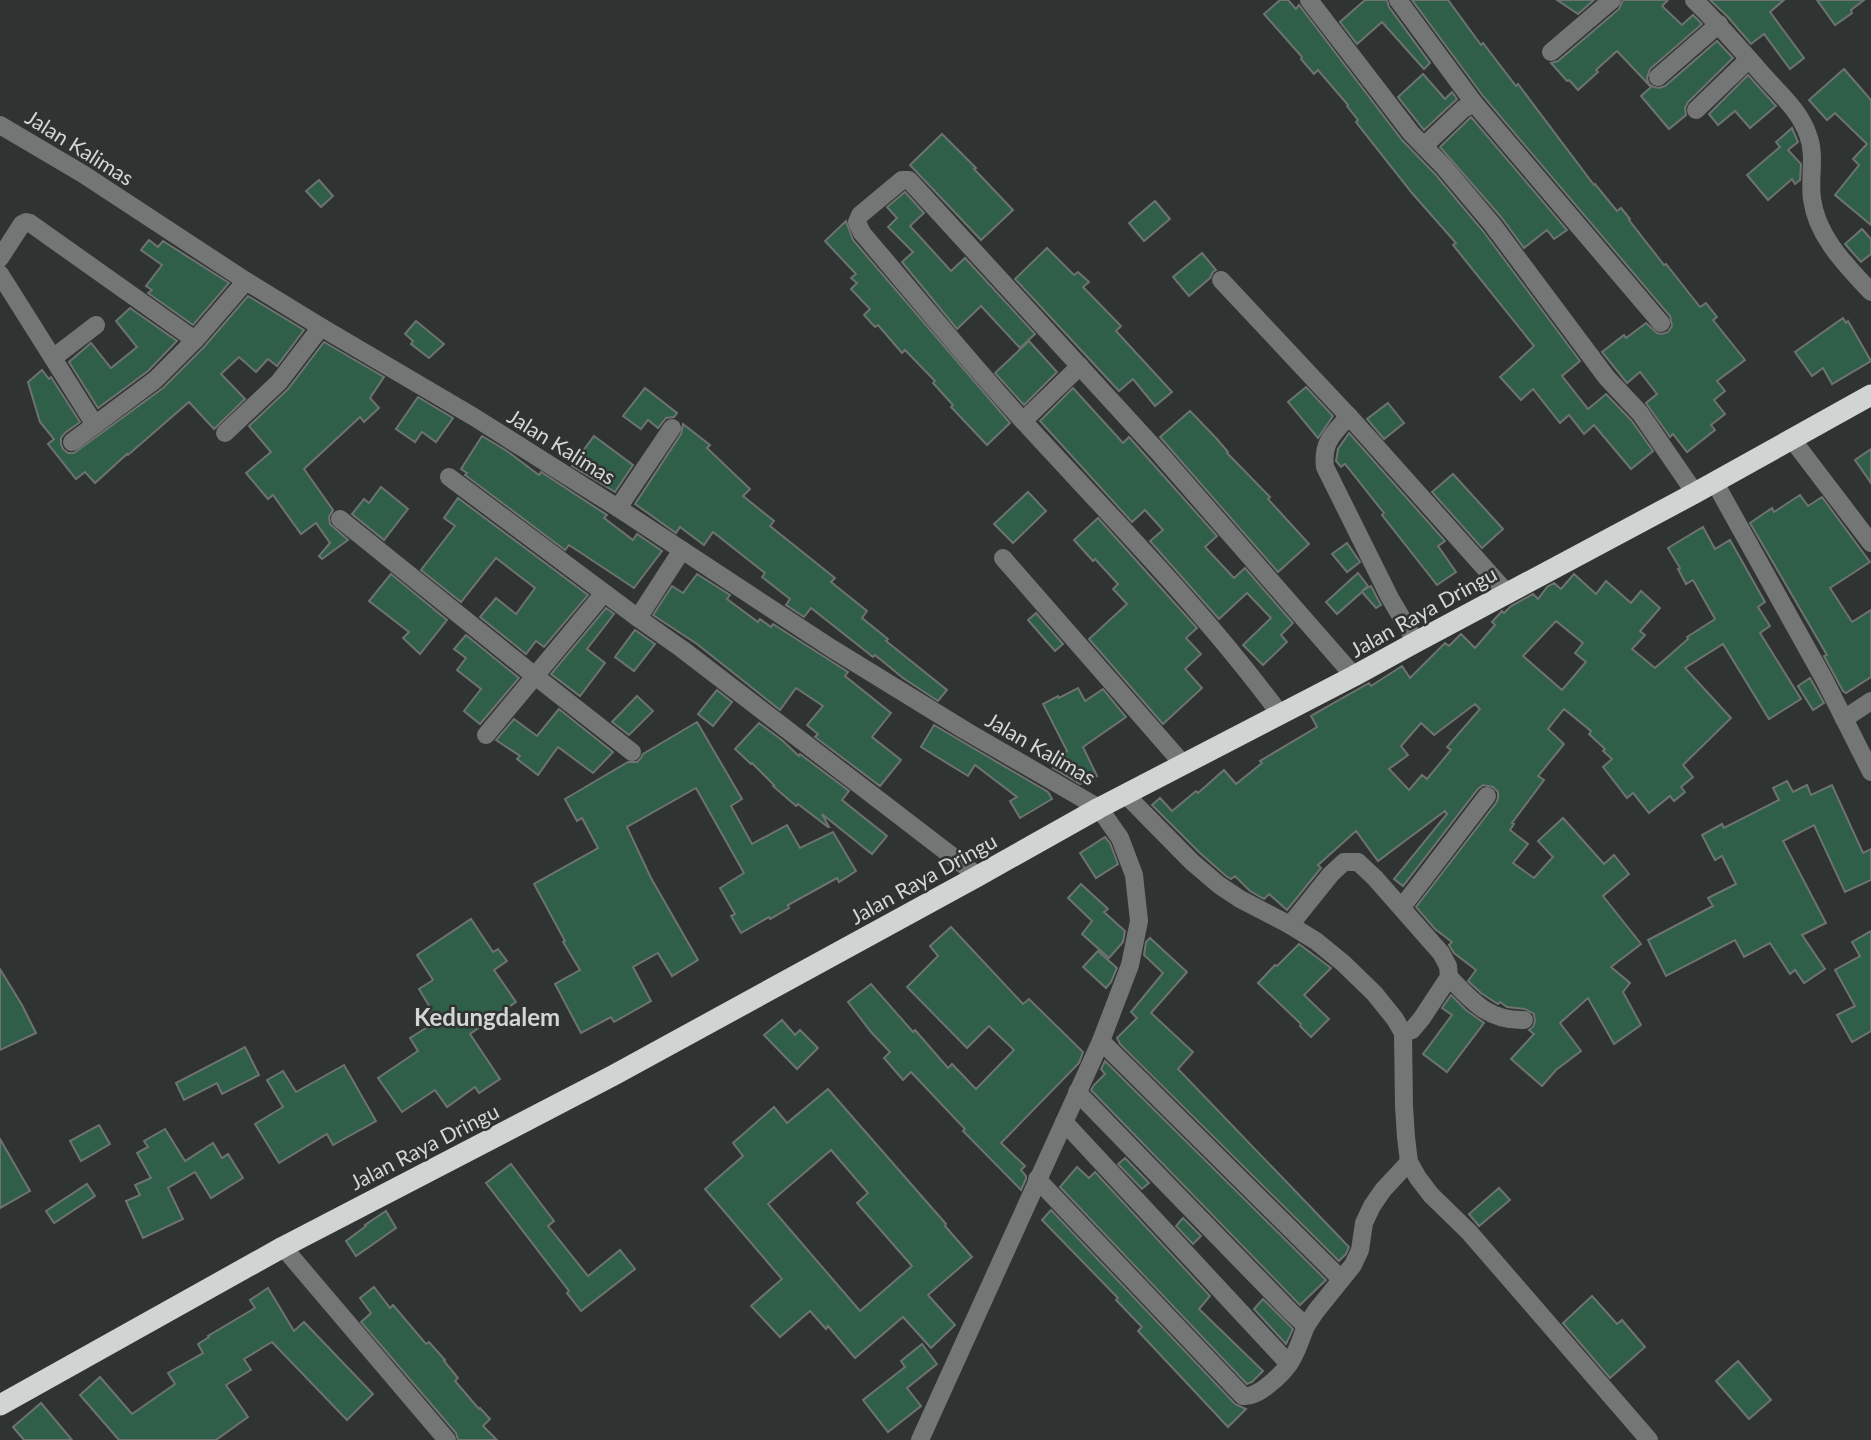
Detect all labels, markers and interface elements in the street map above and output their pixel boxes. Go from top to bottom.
street label: Jalan Kalimas [21,104,139,190]
street label: Jalan Kalimas [503,403,621,489]
street label: Jalan Raya Dringu [1345,560,1501,662]
street label: Jalan Kalimas [982,707,1100,789]
street label: Jalan Raya Dringu [845,827,1001,929]
district label: Kedungdalem [414,1002,560,1031]
street label: Jalan Raya Dringu [345,1098,503,1194]

